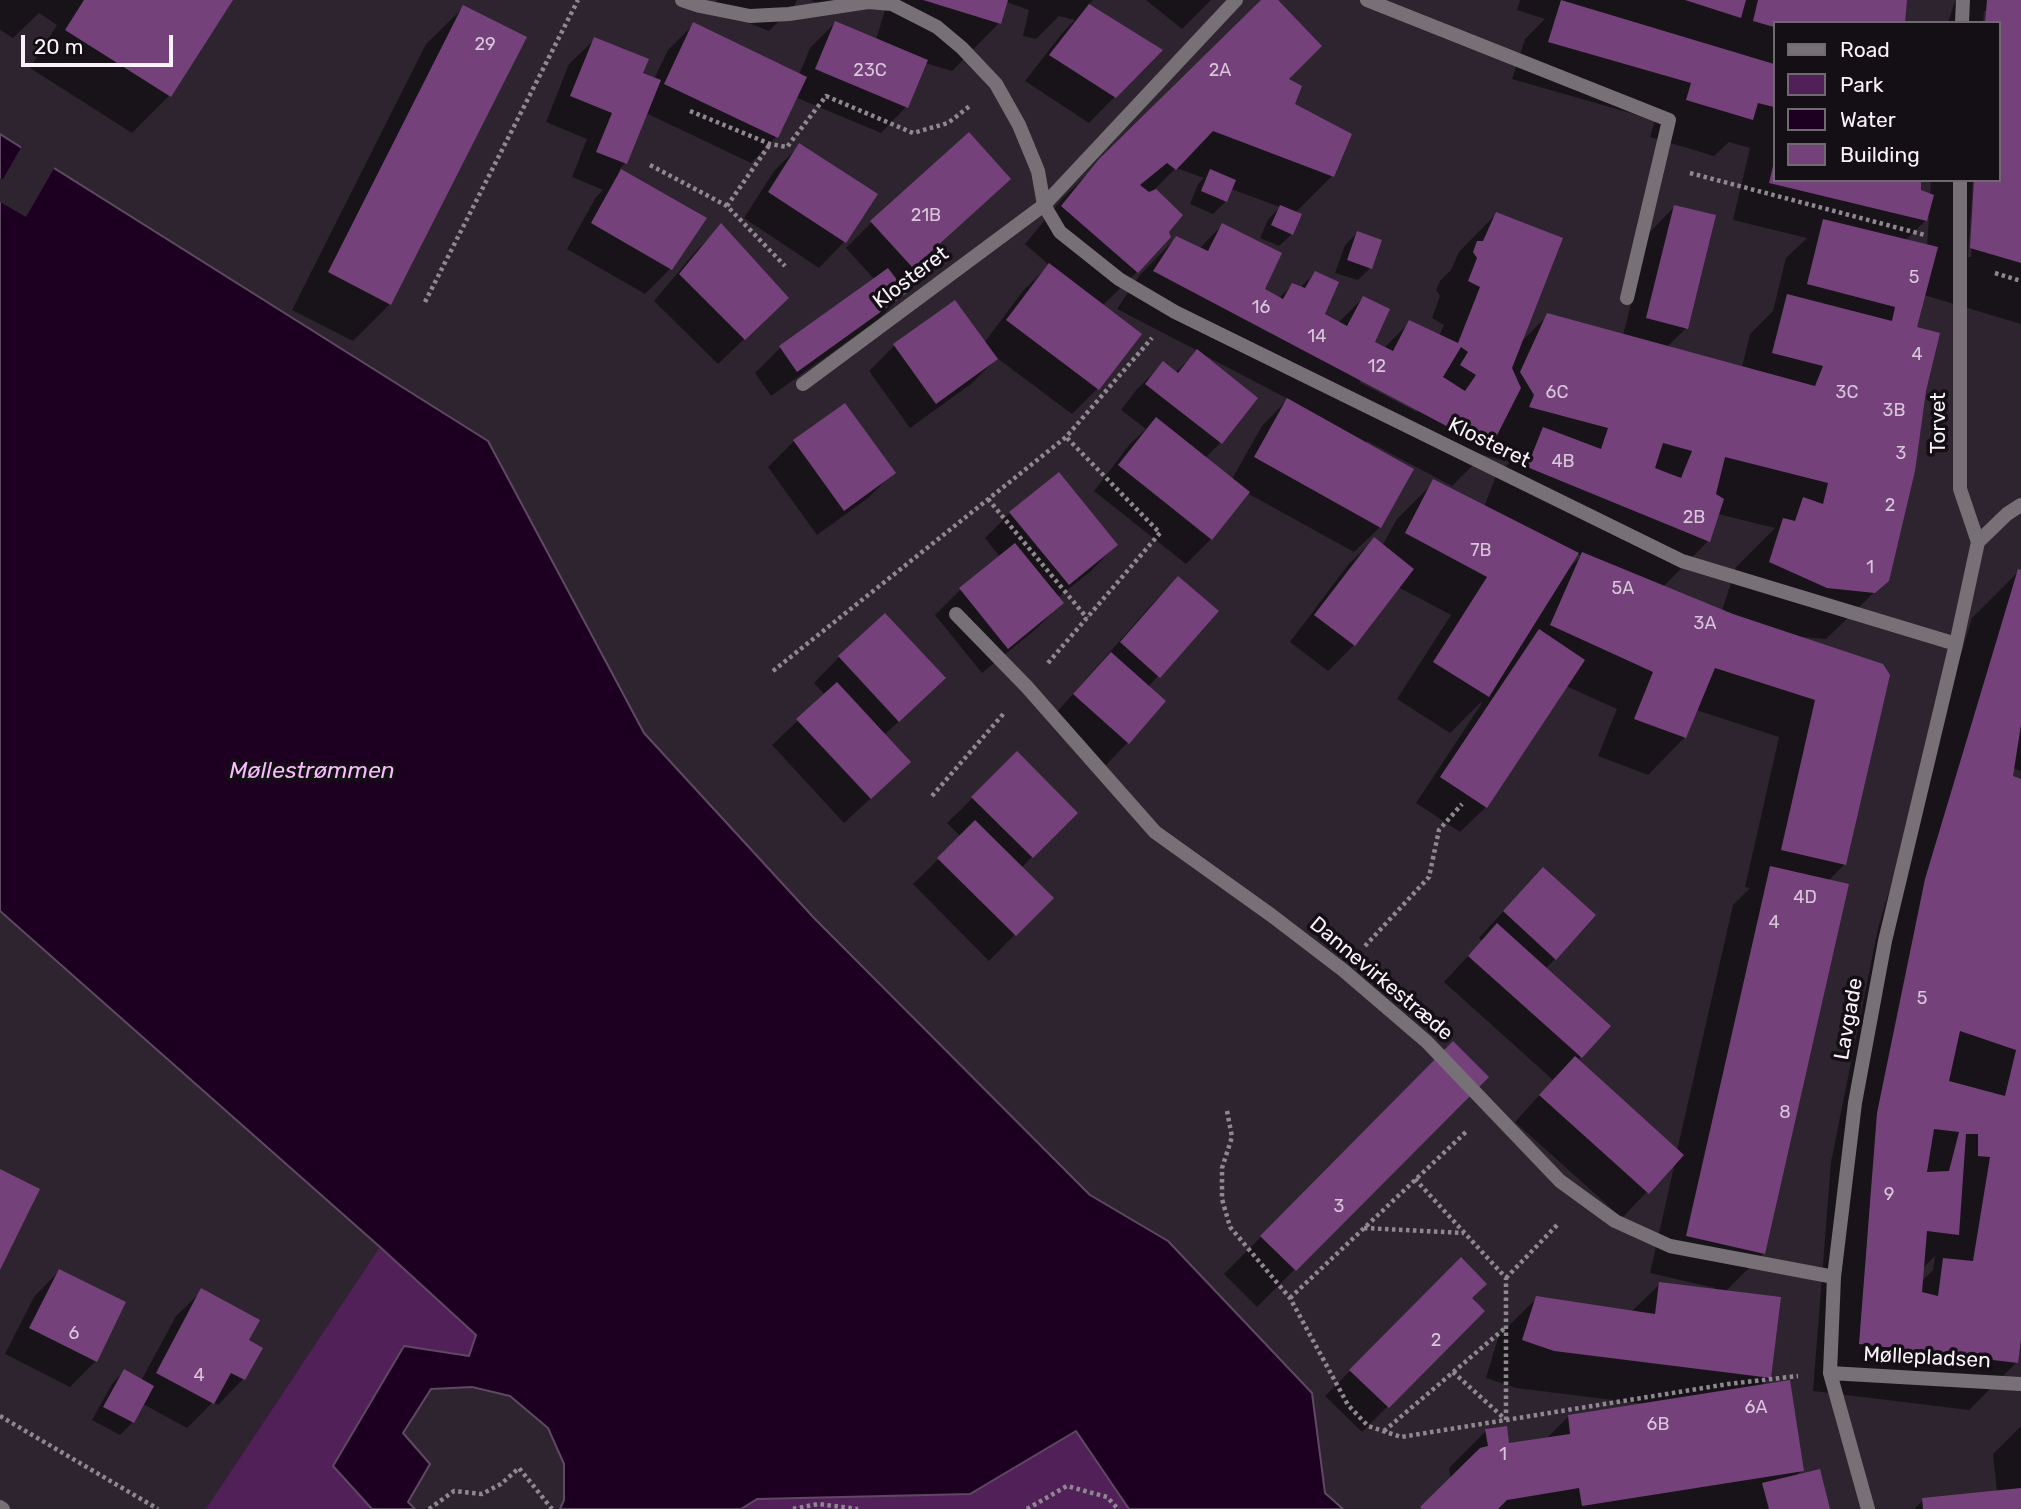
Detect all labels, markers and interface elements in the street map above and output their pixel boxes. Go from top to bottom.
scale bar [24,21,177,65]
legend [1772,21,2000,182]
text: 20 m [34,34,83,59]
house number: 29 [474,34,496,56]
text: Road [1840,37,1890,62]
house number: 23C [853,60,887,82]
house number: 2A [1209,60,1231,82]
text: Park [1840,72,1884,97]
text: Water [1840,107,1896,132]
text: Building [1840,142,1920,167]
house number: 21B [911,205,941,227]
street label: Klosteret [868,241,954,315]
house number: 5 [1909,267,1919,289]
house number: 16 [1252,297,1270,319]
house number: 14 [1308,326,1326,348]
house number: 4 [1911,344,1923,366]
house number: 12 [1368,356,1386,378]
house number: 6C [1546,382,1568,404]
house number: 3C [1836,382,1858,404]
street label: Torvet [1926,392,1952,454]
house number: 3B [1883,400,1905,422]
street label: Klosteret [1444,412,1534,474]
house number: 3 [1896,443,1906,465]
house number: 4B [1551,451,1575,473]
house number: 2 [1885,495,1895,517]
house number: 2B [1683,507,1705,529]
house number: 7B [1470,540,1492,562]
house number: 1 [1866,557,1874,579]
house number: 5A [1612,578,1634,600]
house number: 3A [1694,613,1716,635]
water label: Møllestrømmen [229,757,395,785]
house number: 4D [1793,887,1817,909]
street label: Dannevirkestræde [1304,912,1458,1046]
house number: 4 [1768,912,1780,934]
street label: Lavgade [1829,976,1869,1062]
house number: 5 [1917,988,1927,1010]
house number: 8 [1779,1102,1791,1124]
house number: 9 [1884,1184,1894,1206]
house number: 3 [1334,1196,1344,1218]
house number: 6 [69,1323,79,1345]
house number: 2 [1431,1330,1441,1352]
street label: Møllepladsen [1863,1342,1991,1374]
house number: 4 [193,1365,205,1387]
house number: 6A [1745,1397,1767,1419]
house number: 6B [1647,1414,1669,1436]
house number: 1 [1499,1444,1507,1466]

